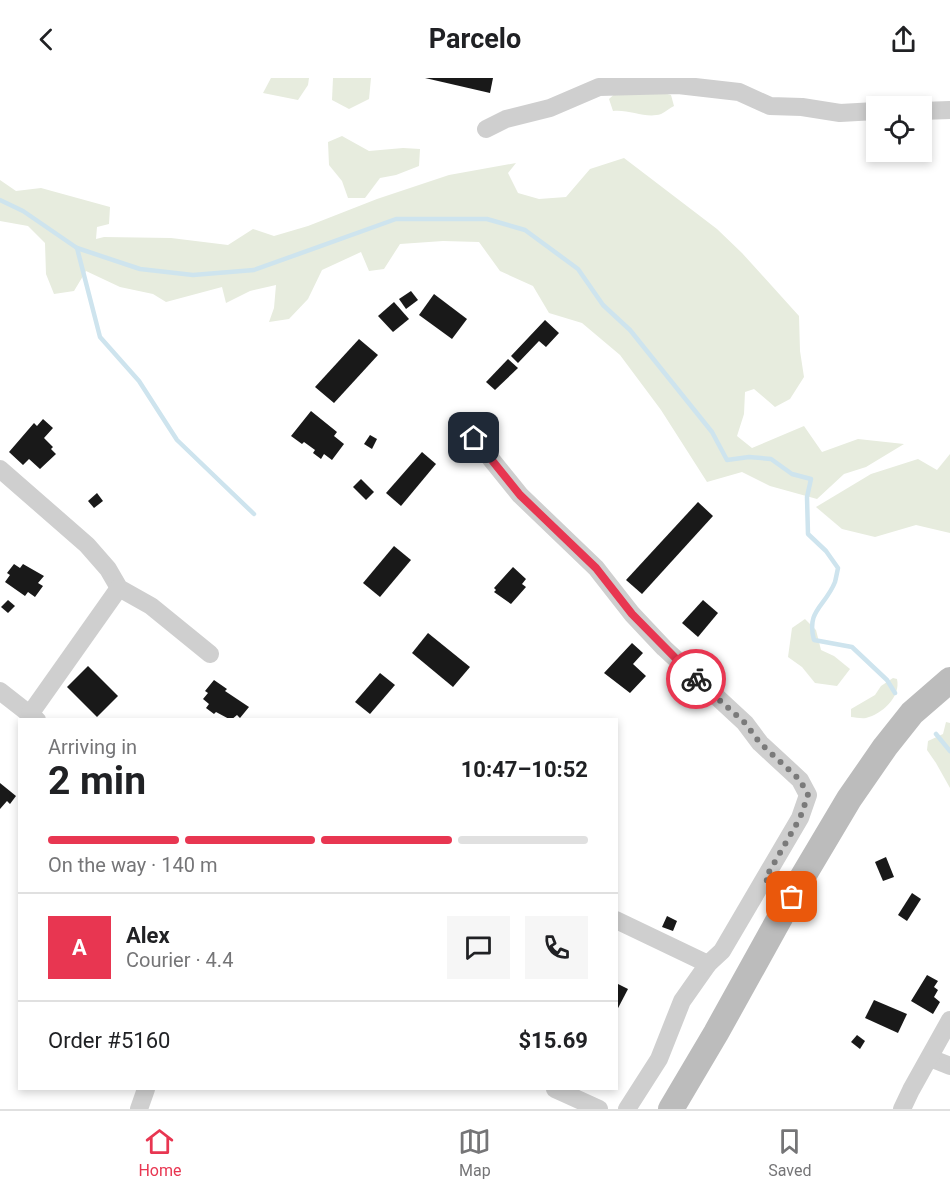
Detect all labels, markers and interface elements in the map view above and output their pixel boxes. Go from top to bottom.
icon: back [30,23,63,56]
text: Parcelo [429,23,521,55]
icon: share [887,23,920,56]
map controls [866,96,932,162]
button: locate [866,96,932,162]
pin [448,412,499,463]
icon: home [457,421,490,454]
courier [666,649,726,709]
icon: bike [680,663,713,696]
text: Arriving in [48,735,137,759]
text: 10:47–10:52 [461,757,588,782]
text: 2 min [48,758,146,804]
text: On the way · 140 m [48,853,217,877]
pin [766,871,817,922]
icon: bag [775,880,808,913]
button: chat [447,916,510,979]
button: phone [525,916,588,979]
text: Alex [126,923,170,948]
text: A [72,935,87,960]
text: Courier · 4.4 [126,948,233,972]
text: Order #5160 [48,1028,170,1053]
text: $15.69 [519,1028,588,1053]
tab: Home [138,1125,182,1180]
tab: Map [458,1125,491,1180]
tab: Saved [768,1125,812,1180]

